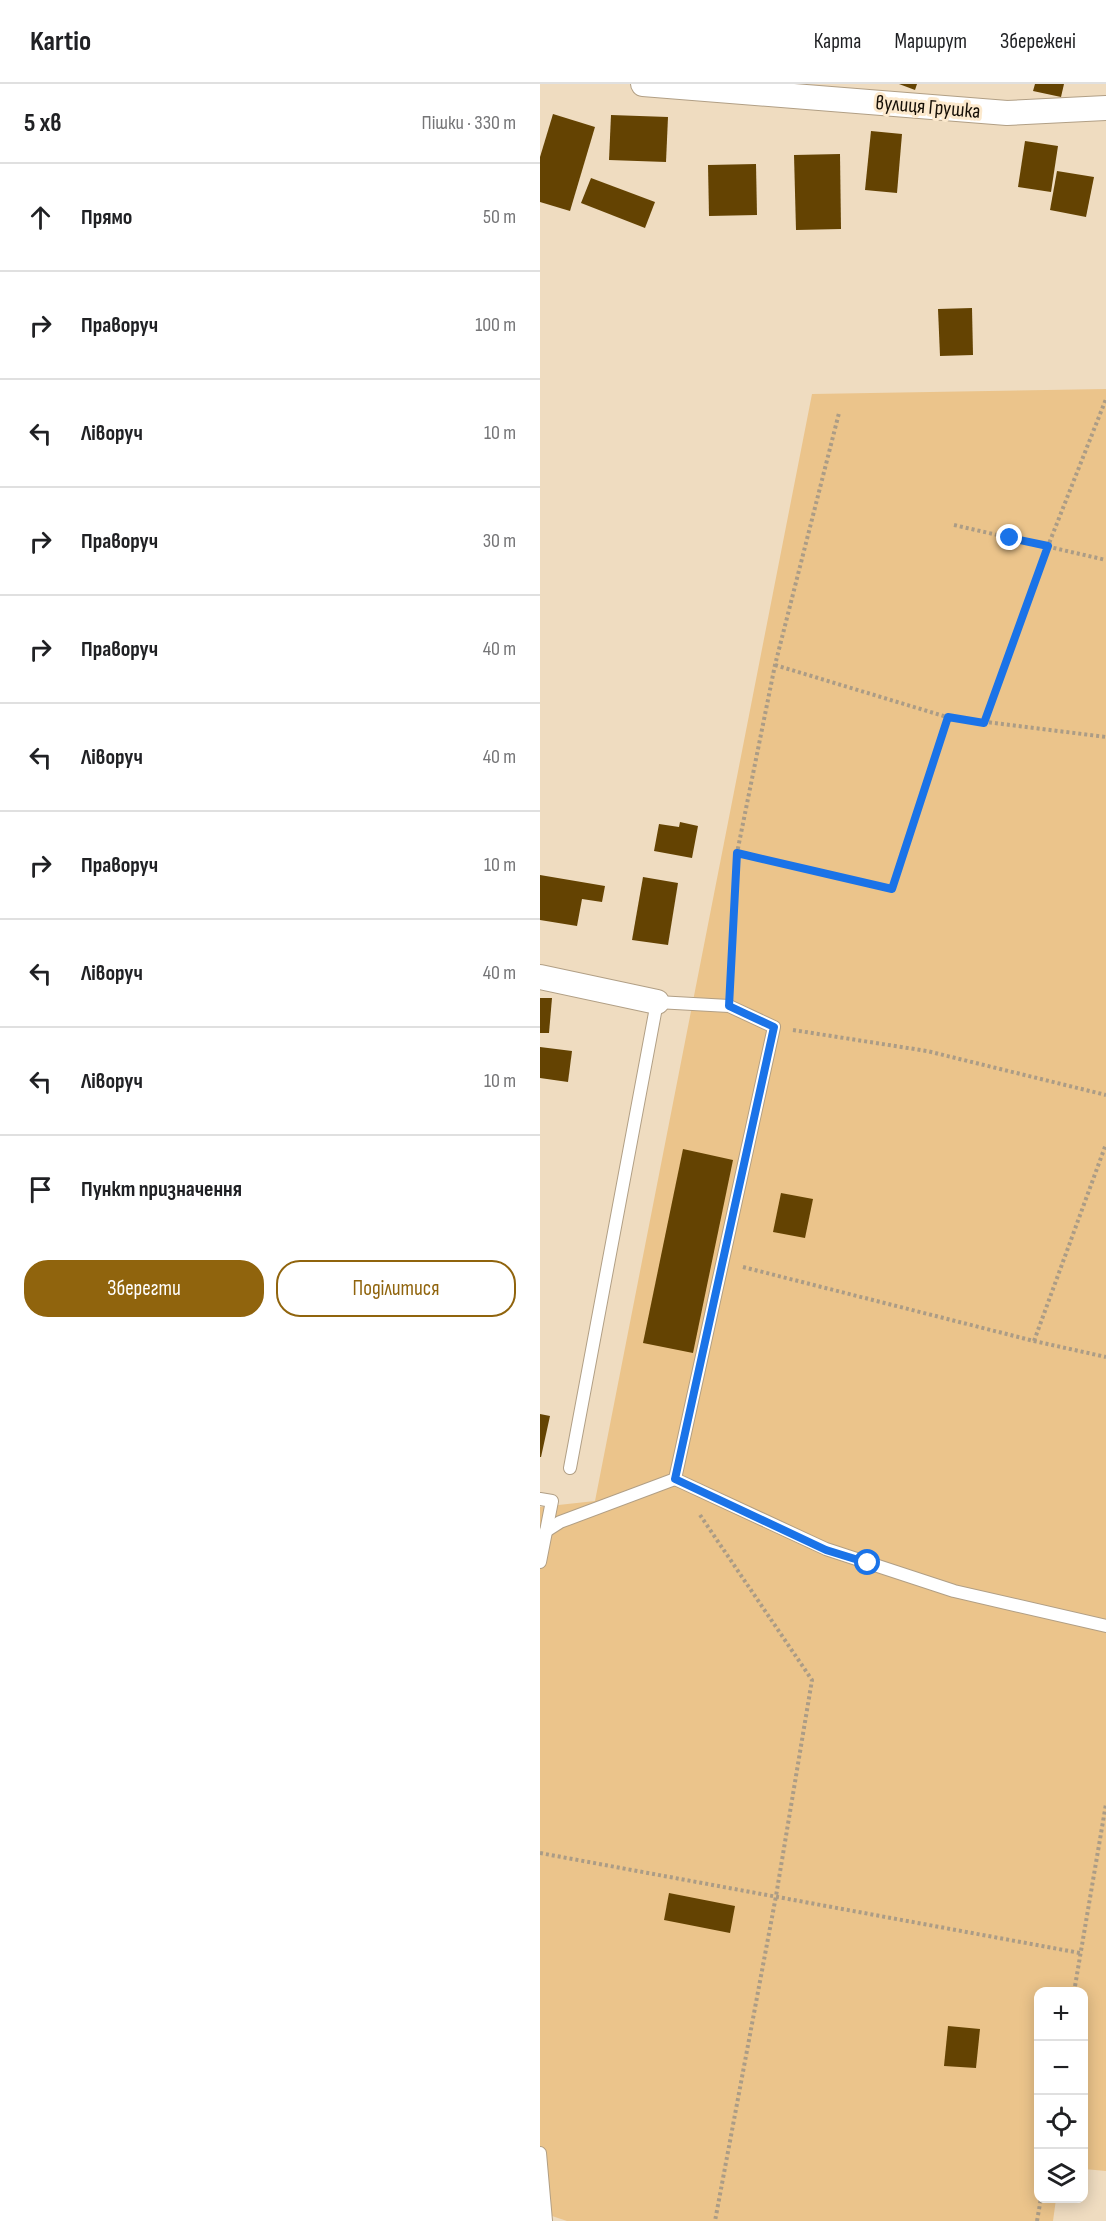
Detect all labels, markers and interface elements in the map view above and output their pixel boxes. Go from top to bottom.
text: Kartio [30,25,91,58]
text: Карта [814,29,861,54]
text: Маршрут [894,29,967,54]
text: Збережені [1000,29,1076,54]
street label: вулиця Грушка [875,90,981,124]
text: 5 хв [24,108,62,139]
text: Пішки · 330 m [422,111,516,135]
icon: ahead [24,201,57,234]
text: Прямо [81,204,132,231]
text: 50 m [483,205,516,229]
icon: right [24,309,57,342]
text: Праворуч [81,312,158,339]
text: 100 m [475,313,516,337]
icon: left [24,417,57,450]
text: Ліворуч [81,420,143,447]
text: 10 m [484,421,516,445]
route end [996,524,1022,550]
icon: right [24,525,57,558]
text: Праворуч [81,528,158,555]
text: 30 m [483,529,516,553]
icon: right [24,633,57,666]
text: Праворуч [81,636,158,663]
text: 40 m [483,637,516,661]
icon: left [24,741,57,774]
text: Ліворуч [81,744,143,771]
text: 40 m [483,745,516,769]
icon: right [24,849,57,882]
text: Праворуч [81,852,158,879]
text: 10 m [484,853,516,877]
icon: left [24,957,57,990]
text: Ліворуч [81,960,143,987]
text: 40 m [483,961,516,985]
icon: left [24,1065,57,1098]
text: Ліворуч [81,1068,143,1095]
text: 10 m [484,1069,516,1093]
icon: arrive [24,1173,57,1206]
text: Пункт призначення [81,1176,242,1203]
button: Зберегти [24,1260,264,1317]
button: Поділитися [276,1260,516,1317]
route start [854,1549,880,1575]
map controls [1034,1987,1088,2203]
button: + [1034,1987,1088,2041]
button: − [1034,2041,1088,2095]
button: locate [1034,2095,1088,2149]
button: layers [1034,2149,1088,2203]

